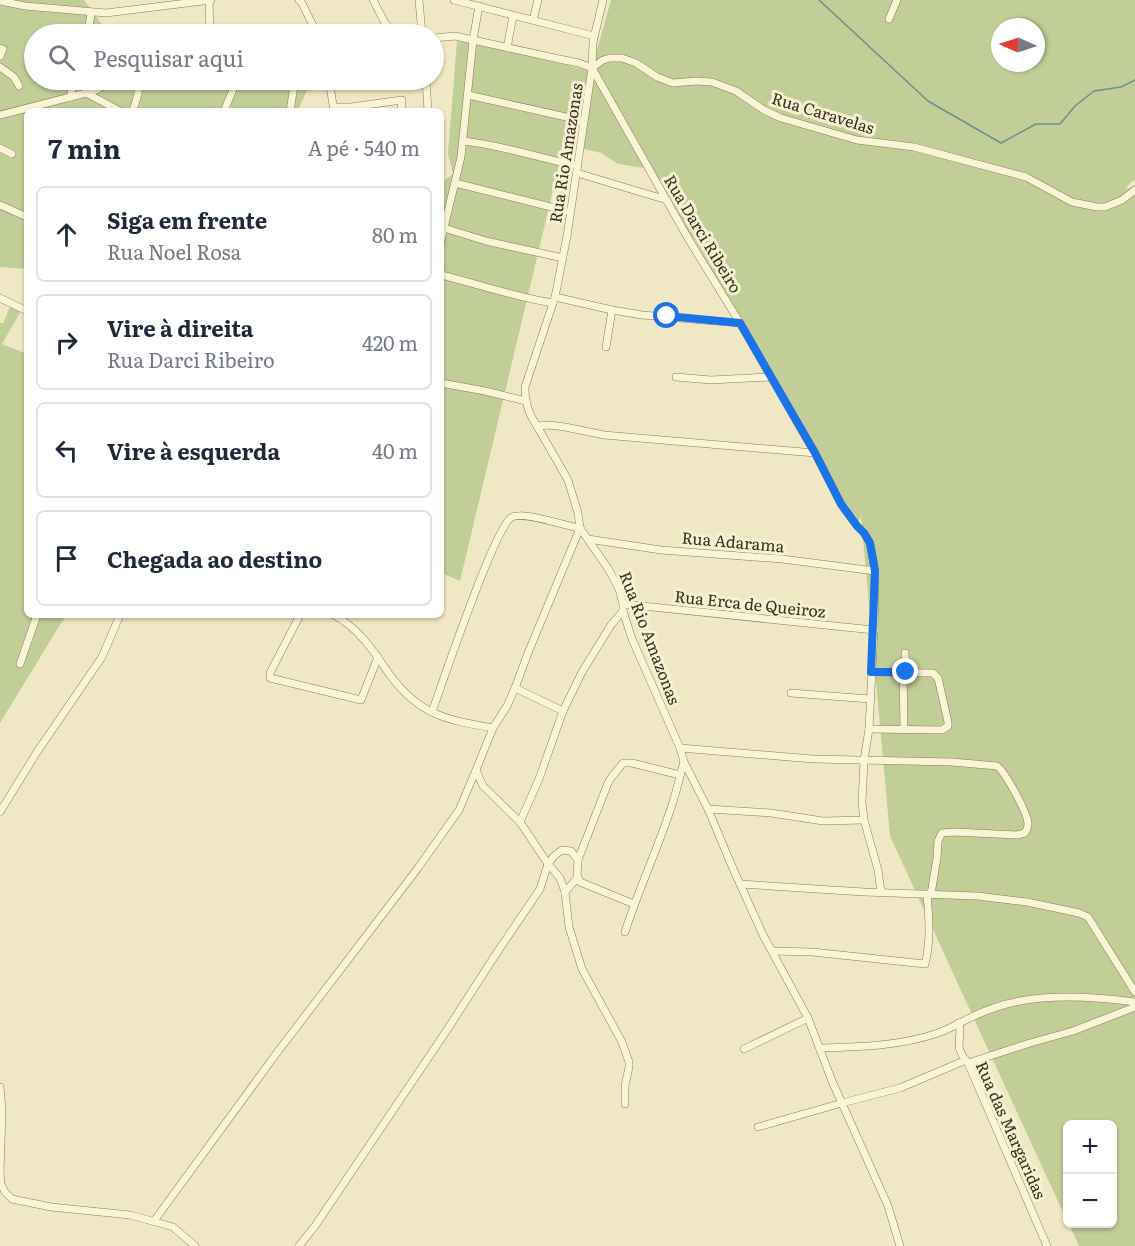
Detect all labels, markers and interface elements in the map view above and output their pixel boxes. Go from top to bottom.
north arrow [991,18,1045,72]
search box [24,24,444,90]
icon: search [45,41,78,74]
text: Pesquisar aqui [93,41,244,74]
street label: Rua Rio Amazonas [542,81,588,224]
street label: Rua Caravelas [769,85,878,139]
text: 7 min [48,128,121,167]
text: A pé · 540 m [308,132,420,162]
street label: Rua Darci Ribeiro [659,170,749,297]
text: Siga em frente [107,203,267,236]
icon: ahead [50,218,83,251]
text: 80 m [372,219,418,249]
text: Rua Noel Rosa [107,236,241,266]
route start [653,302,679,328]
text: Vire à direita [107,311,254,344]
icon: right [50,326,83,359]
text: 420 m [362,327,418,357]
text: Rua Darci Ribeiro [107,344,275,374]
icon: left [50,434,83,467]
text: Vire à esquerda [107,434,280,467]
text: 40 m [372,435,418,465]
street label: Rua Adarama [681,525,786,557]
icon: arrive [50,542,83,575]
text: Chegada ao destino [107,542,322,575]
street label: Rua Rio Amazonas [614,567,687,708]
street label: Rua Erca de Queiroz [673,583,827,623]
route end [892,658,918,684]
street label: Rua das Margaridas [971,1057,1053,1202]
map controls [1063,1120,1117,1228]
button: + [1063,1120,1117,1174]
button: − [1063,1174,1117,1228]

